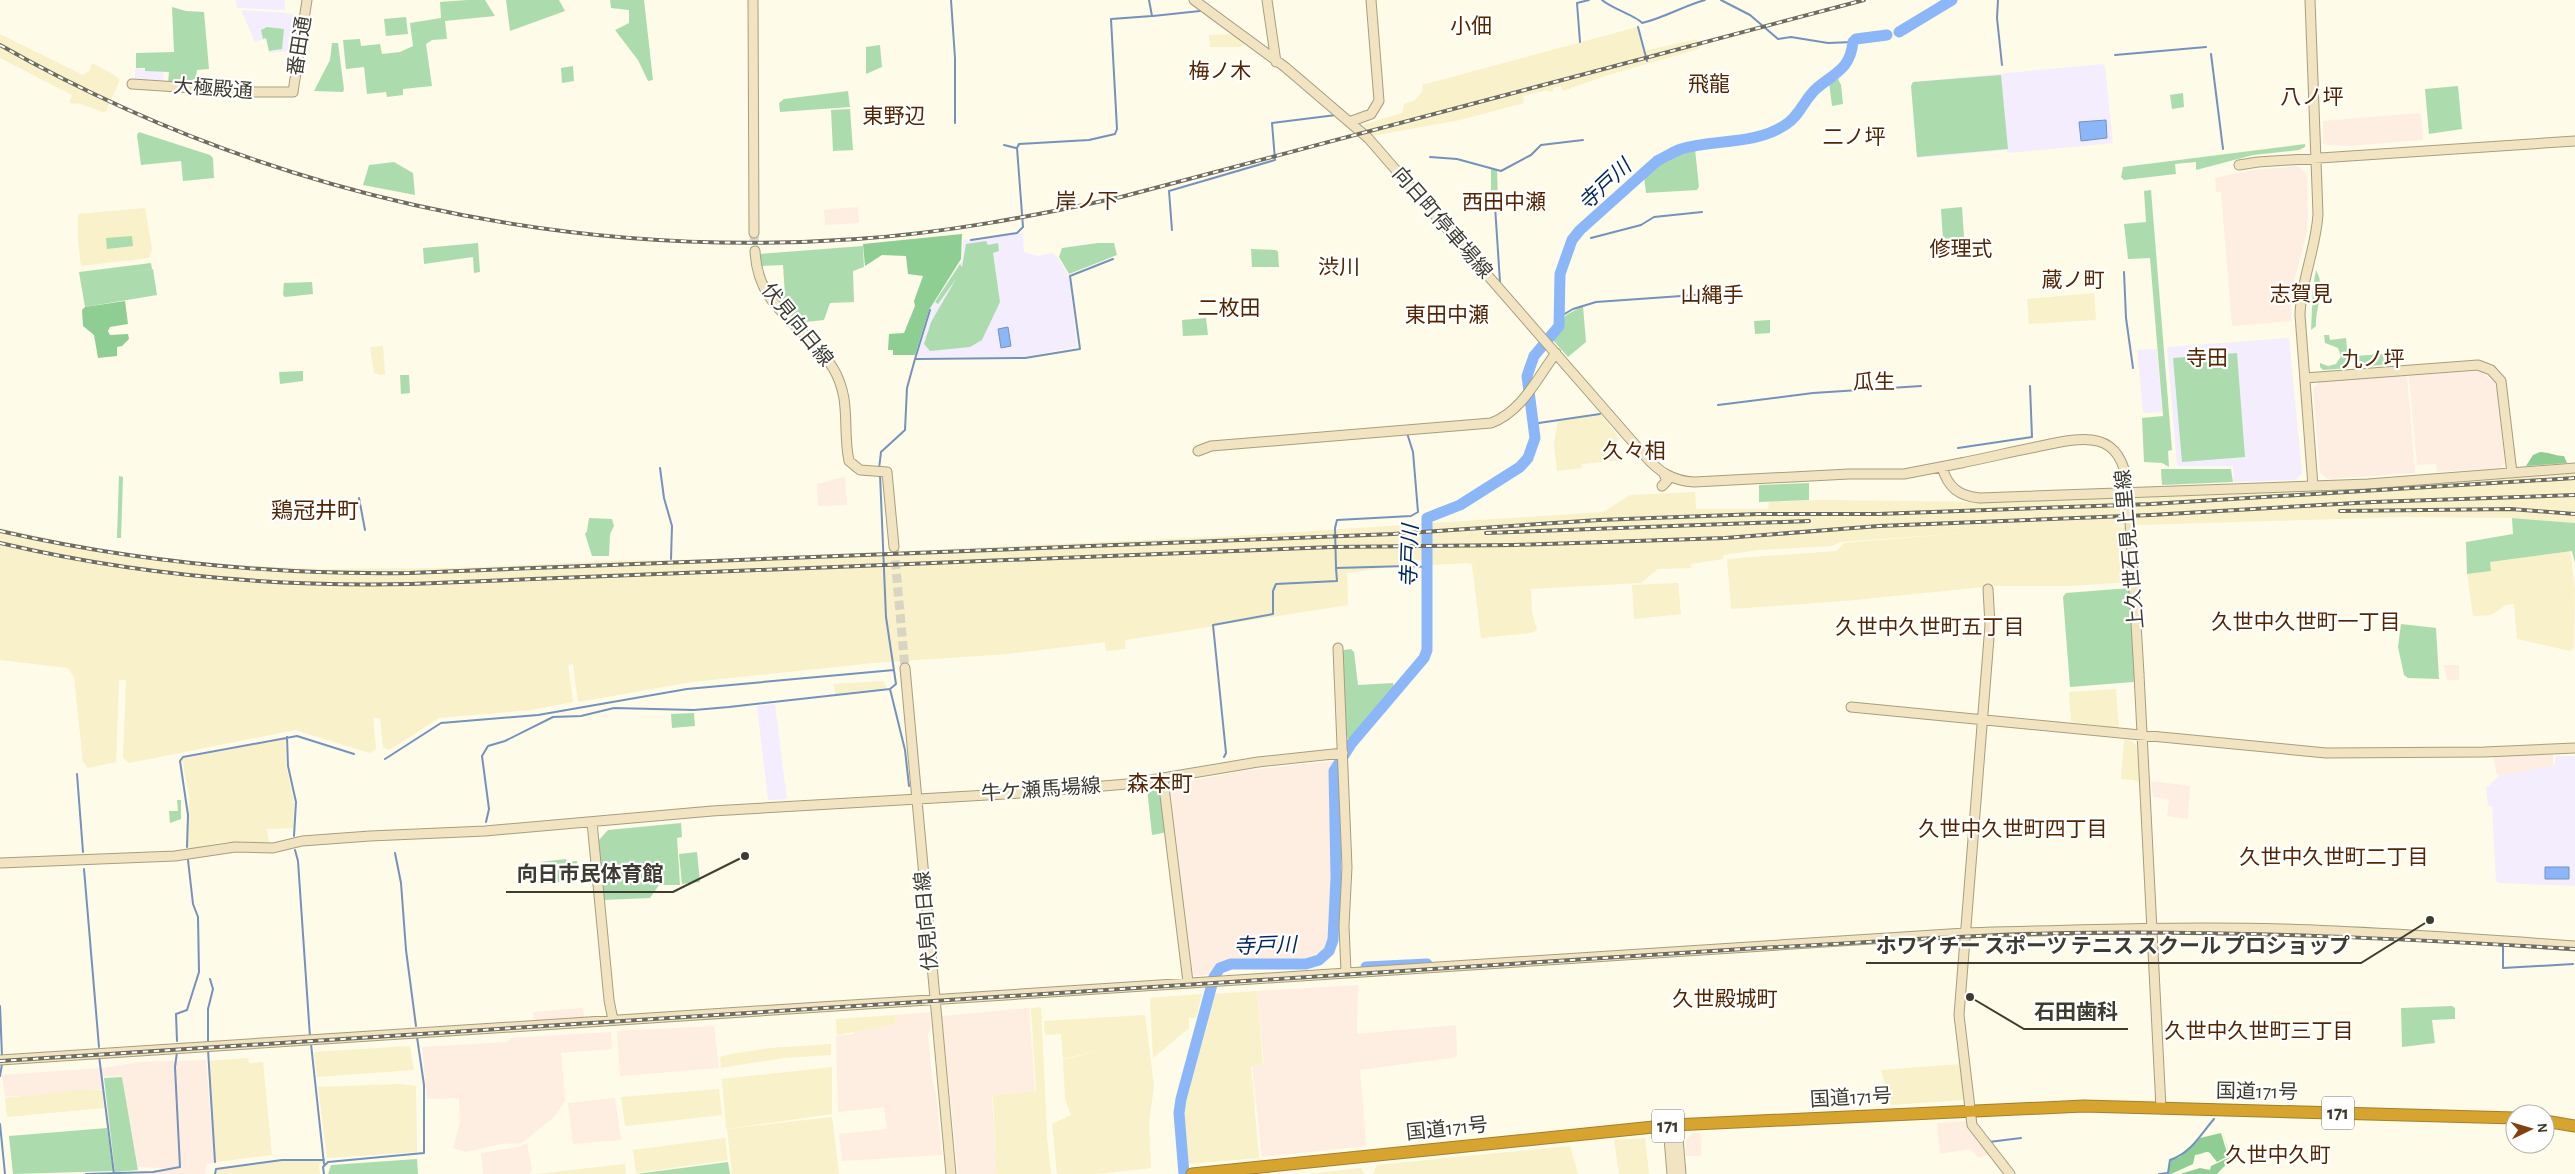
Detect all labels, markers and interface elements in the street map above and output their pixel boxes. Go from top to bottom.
street label: 番田通 [284,15,315,77]
district label: 小佃 [1450,15,1492,37]
district label: 梅ノ木 [1189,60,1252,82]
district label: 飛龍 [1688,73,1730,95]
street label: 大極殿通 [172,75,254,102]
district label: 八ノ坪 [2281,86,2344,108]
district label: 東野辺 [863,105,926,127]
district label: 二ノ坪 [1823,126,1886,148]
water label: 寺戸川 [1574,154,1637,214]
street label: 向日町停車場線 [1389,162,1497,282]
district label: 岸ノ下 [1056,190,1119,212]
district label: 西田中瀬 [1462,191,1546,213]
district label: 修理式 [1930,238,1993,260]
district label: 渋川 [1318,256,1360,278]
district label: 蔵ノ町 [2042,269,2105,291]
street label: 伏見向日線 [758,279,838,370]
district label: 志賀見 [2270,283,2333,305]
district label: 山縄手 [1681,284,1744,306]
district label: 二枚田 [1198,297,1261,319]
district label: 東田中瀬 [1405,304,1489,326]
district label: 寺田 [2186,347,2228,369]
district label: 九ノ坪 [2342,348,2405,370]
district label: 瓜生 [1853,371,1895,393]
district label: 久々相 [1603,440,1666,462]
street label: 上久世石見上里線 [2111,468,2147,630]
district label: 鶏冠井町 [271,499,359,522]
water label: 寺戸川 [1397,522,1422,588]
district label: 久世中久世町一丁目 [2212,611,2401,633]
district label: 久世中久世町五丁目 [1836,616,2025,638]
district label: 森本町 [1127,772,1193,795]
street label: 牛ケ瀬馬場線 [980,774,1102,804]
district label: 久世中久世町四丁目 [1919,818,2108,840]
district label: 久世中久世町二丁目 [2240,846,2429,868]
callout: 向日市民体育館 [506,856,673,892]
text: 向日市民体育館 [517,863,664,885]
street label: 伏見向日線 [911,870,941,972]
callout: ホワイチー スポーツ テニス スクール プロショップ [1866,927,2361,963]
water label: 寺戸川 [1233,933,1299,958]
text: ホワイチー スポーツ テニス スクール プロショップ [1876,935,2350,957]
district label: 久世殿城町 [1673,988,1778,1010]
callout: 石田歯科 [2024,993,2128,1029]
text: 石田歯科 [2034,1001,2118,1023]
district label: 久世中久世町三丁目 [2165,1020,2354,1042]
street label: 国道171号 [2216,1080,2298,1103]
street label: 国道171号 [1809,1085,1893,1110]
road number: 171 [2322,1096,2354,1130]
north arrow [2505,1104,2555,1154]
road number: 171 [1652,1110,1684,1142]
street label: 国道171号 [1405,1114,1489,1143]
text: N [2535,1122,2549,1133]
district label: 久世中久町 [2226,1144,2331,1166]

